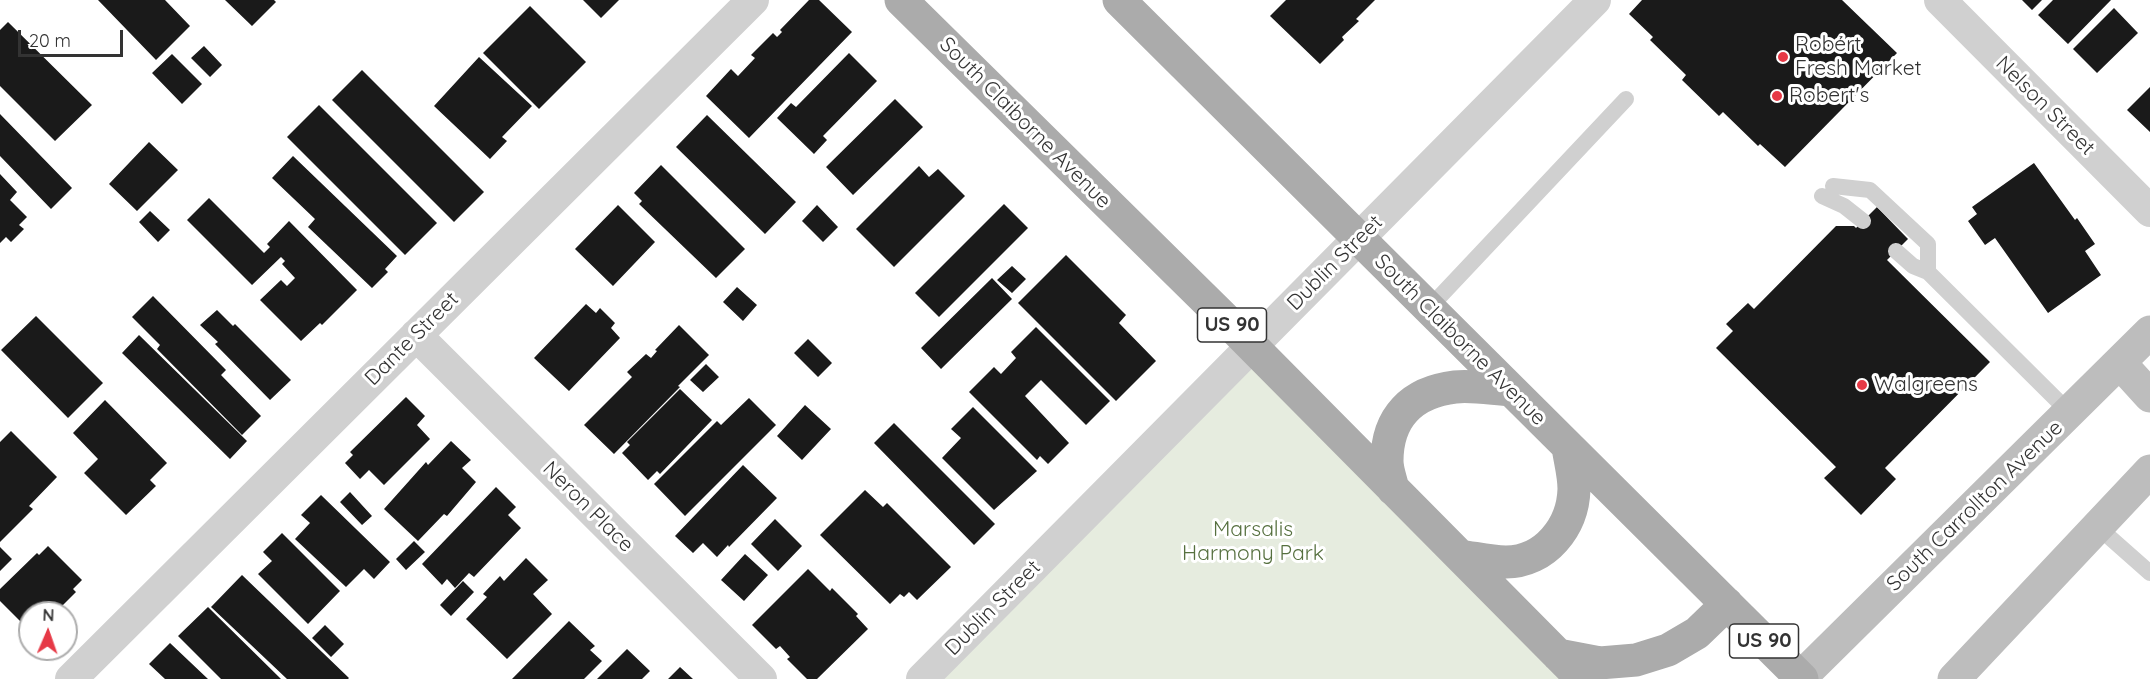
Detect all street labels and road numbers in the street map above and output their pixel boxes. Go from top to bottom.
street label: South Claiborne Avenue [934,32,1116,214]
street label: Nelson Street [1990,51,2100,161]
street label: Dublin Street [1282,210,1388,316]
street label: South Claiborne Avenue [1369,249,1551,431]
street label: Dante Street [360,287,464,391]
road number: US 90 [1198,308,1266,342]
street label: South Carrollton Avenue [1882,415,2068,597]
street label: Neron Place [537,456,639,558]
street label: Dublin Street [940,555,1046,661]
road number: US 90 [1730,624,1798,658]

